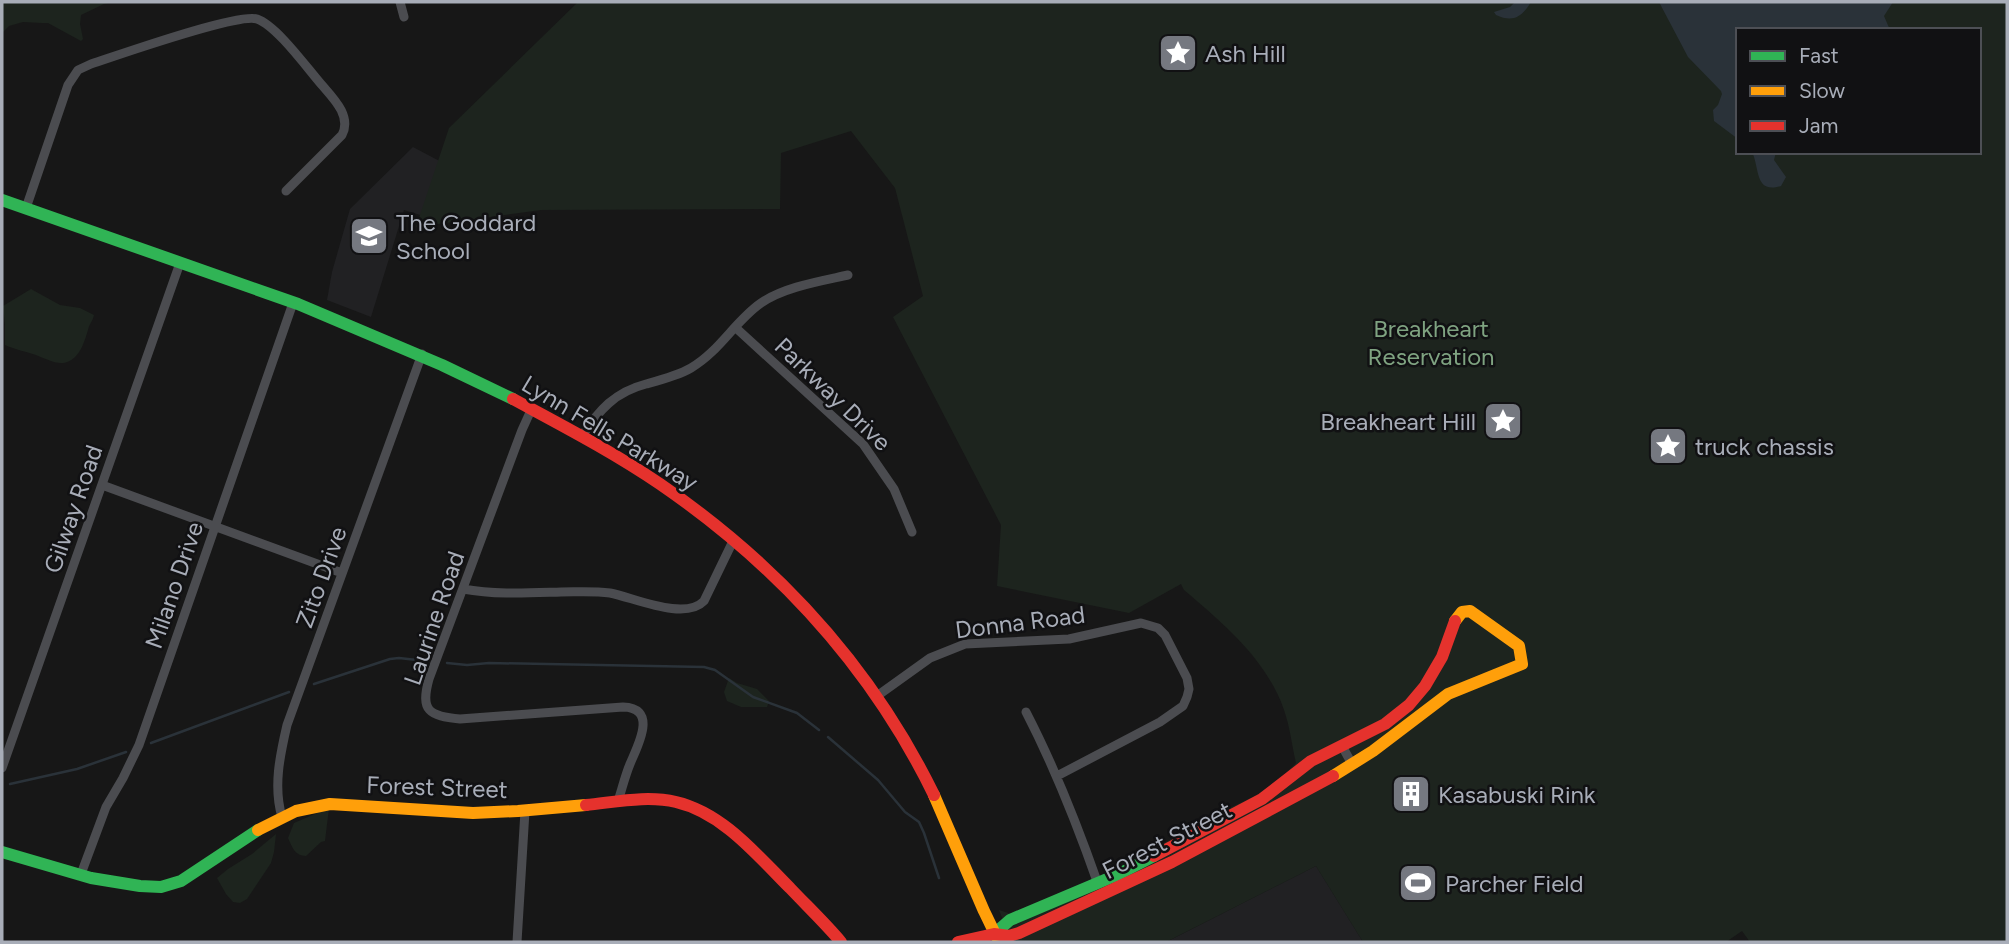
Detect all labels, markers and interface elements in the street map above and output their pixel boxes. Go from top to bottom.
legend [1736,28,1981,154]
place icon: Ash Hill [1157,32,1199,74]
place label: Ash Hill [1205,39,1286,68]
text: Fast [1799,43,1839,68]
text: Slow [1799,78,1845,103]
text: Jam [1799,113,1838,138]
place label: The Goddard School [396,208,536,265]
school or university icon: The Goddard School [348,215,390,257]
park label: Breakheart Reservation [1368,314,1494,371]
street label: Parkway Drive [769,331,897,457]
street label: Lynn Fells Parkway [517,369,704,497]
place icon: Breakheart Hill [1482,400,1524,442]
place label: Breakheart Hill [1320,407,1476,436]
place icon: truck chassis [1647,425,1689,467]
place label: truck chassis [1695,432,1834,461]
street label: Gilway Road [38,441,108,577]
street label: Milano Drive [139,518,209,652]
street label: Zito Drive [289,523,353,631]
street label: Laurine Road [398,547,470,689]
street label: Donna Road [953,600,1087,644]
street label: Forest Street [366,770,508,804]
building icon: Kasabuski Rink [1390,773,1432,815]
place label: Kasabuski Rink [1438,780,1596,809]
street label: Forest Street [1097,795,1237,885]
sports icon: Parcher Field [1397,862,1439,904]
place label: Parcher Field [1445,869,1584,898]

